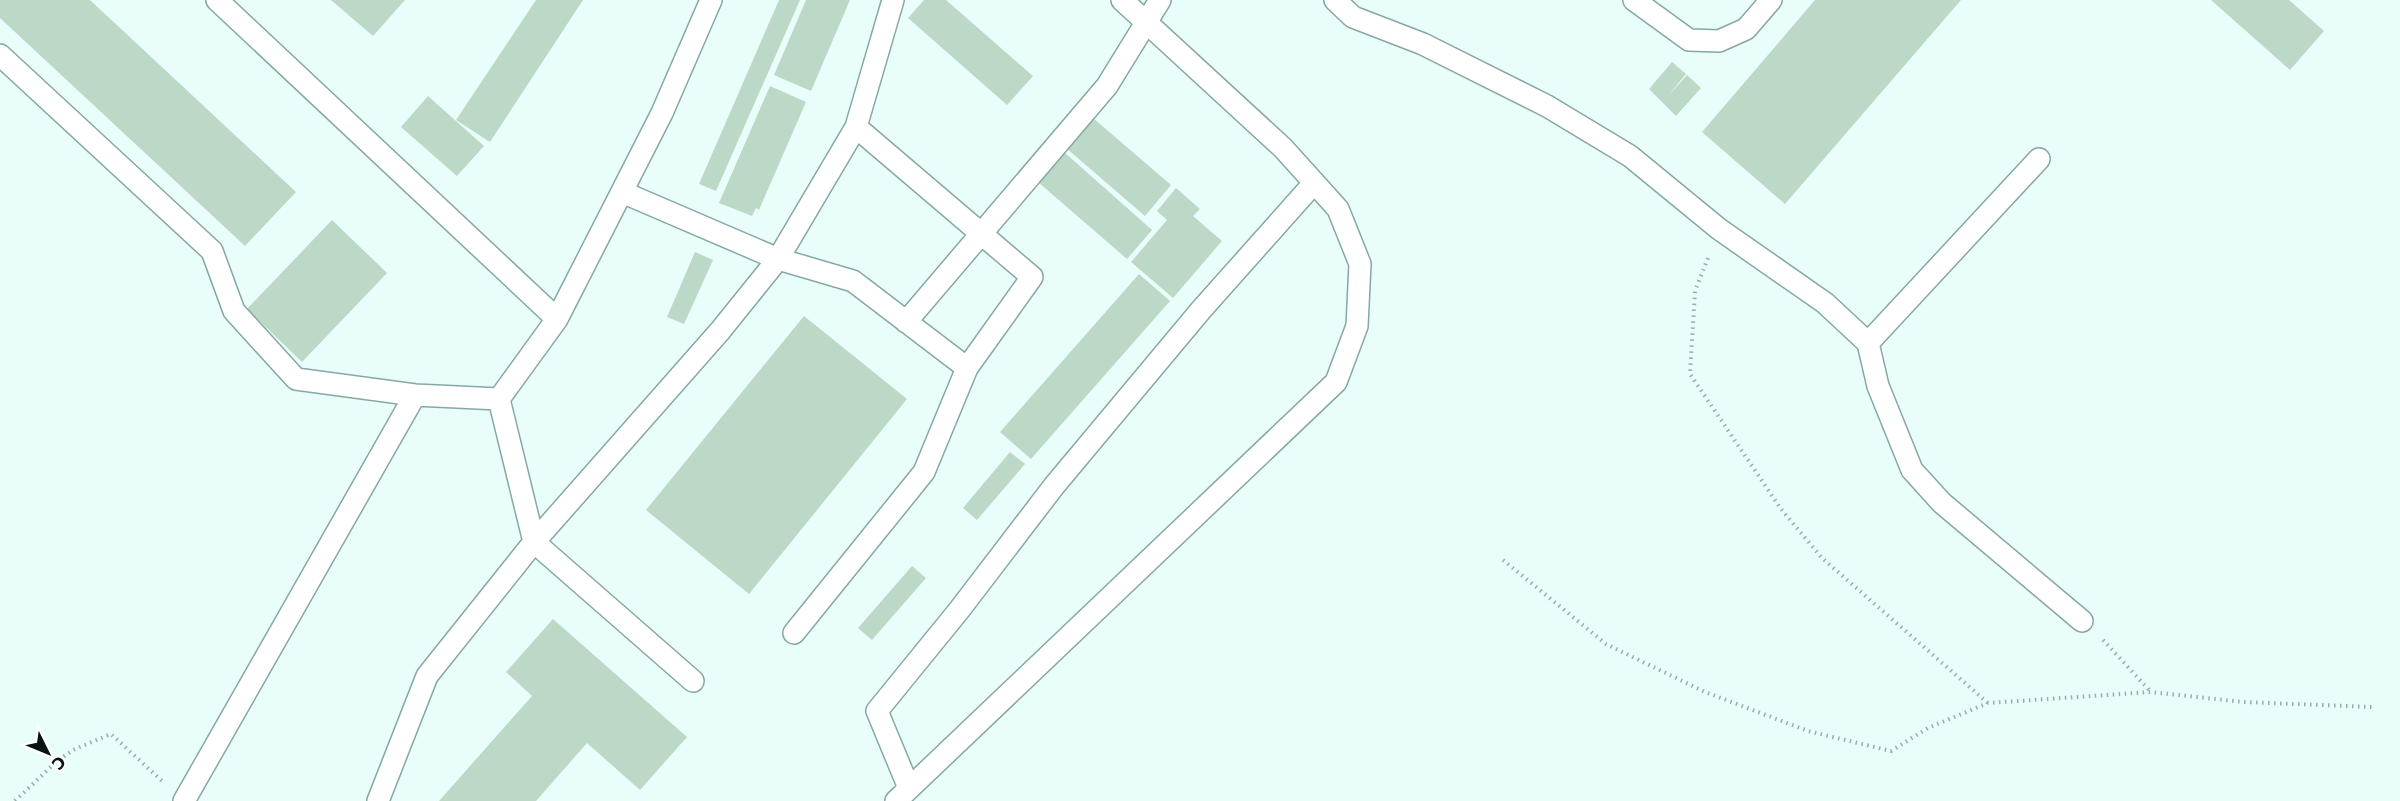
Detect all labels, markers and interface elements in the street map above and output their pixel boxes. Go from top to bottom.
north arrow [18,723,78,783]
text: С [48,752,70,774]

